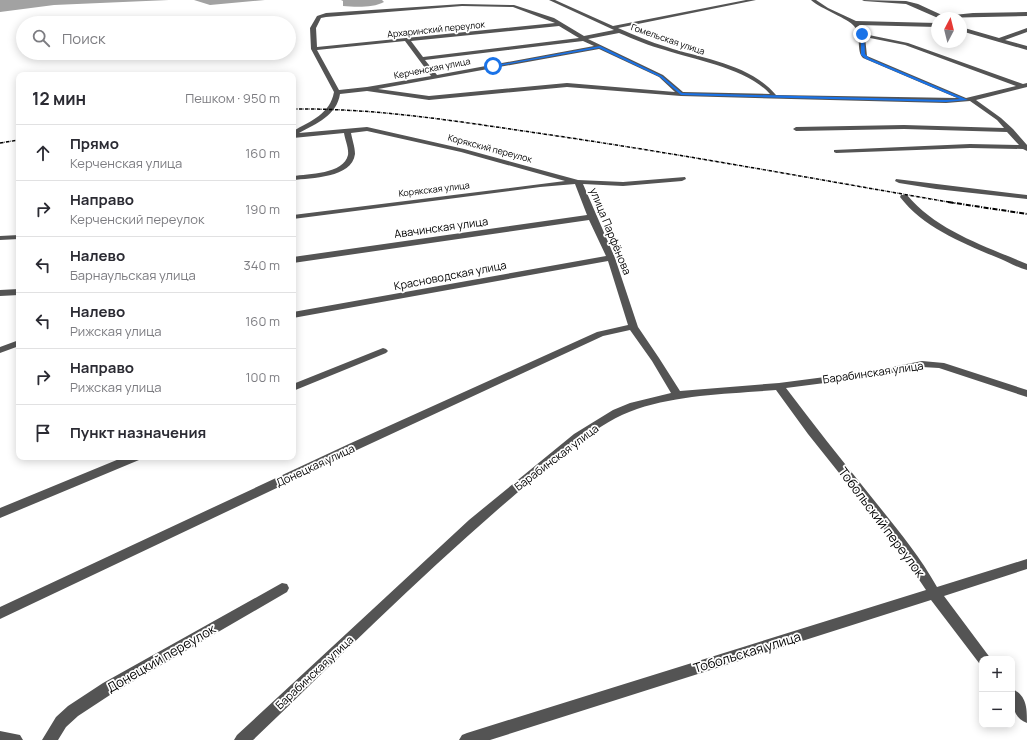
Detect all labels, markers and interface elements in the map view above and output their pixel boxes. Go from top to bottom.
north arrow [931,12,967,48]
search box [16,16,296,60]
street label: Архаринский переулок [387,17,486,41]
street label: Гомельская улица [629,20,707,58]
route end [853,25,871,43]
icon: search [30,27,52,49]
text: Поиск [62,28,106,49]
street label: Керченская улица [393,54,471,82]
route start [484,57,502,75]
text: 12 мин [32,87,86,110]
text: Пешком · 950 m [185,89,280,107]
street label: Корякский переулок [446,130,534,166]
text: Прямо [70,133,119,154]
icon: ahead [32,142,54,164]
text: 160 m [245,144,280,162]
text: Керченская улица [70,154,182,172]
street label: Корякская улица [398,178,470,200]
street label: улица Парфёнова [587,185,635,277]
text: Направо [70,189,134,210]
icon: right [32,198,54,220]
text: 190 m [245,200,280,218]
text: Керченский переулок [70,210,204,228]
street label: Авачинская улица [393,213,489,241]
text: Налево [70,245,125,266]
icon: left [32,254,54,276]
text: 340 m [244,256,280,274]
street label: Красноводская улица [392,257,508,293]
text: Барнаульская улица [70,266,196,284]
text: Налево [70,301,125,322]
icon: left [32,310,54,332]
text: 160 m [245,312,280,330]
text: Рижская улица [70,322,161,340]
text: Направо [70,357,134,378]
street label: Барабинская улица [822,358,924,386]
icon: right [32,366,54,388]
text: 100 m [245,368,280,386]
text: Рижская улица [70,378,161,396]
street label: Барабинская улица [511,420,601,494]
icon: arrive [32,422,54,444]
text: Пункт назначения [70,422,206,443]
street label: Донецкая улица [273,440,357,490]
street label: Тобольский переулок [835,463,930,581]
street label: Донецкий переулок [103,619,219,696]
street label: Тобольская улица [691,627,803,677]
street label: Барабинская улица [272,632,356,712]
map controls [979,656,1015,728]
button: + [979,656,1015,692]
button: − [979,692,1015,728]

